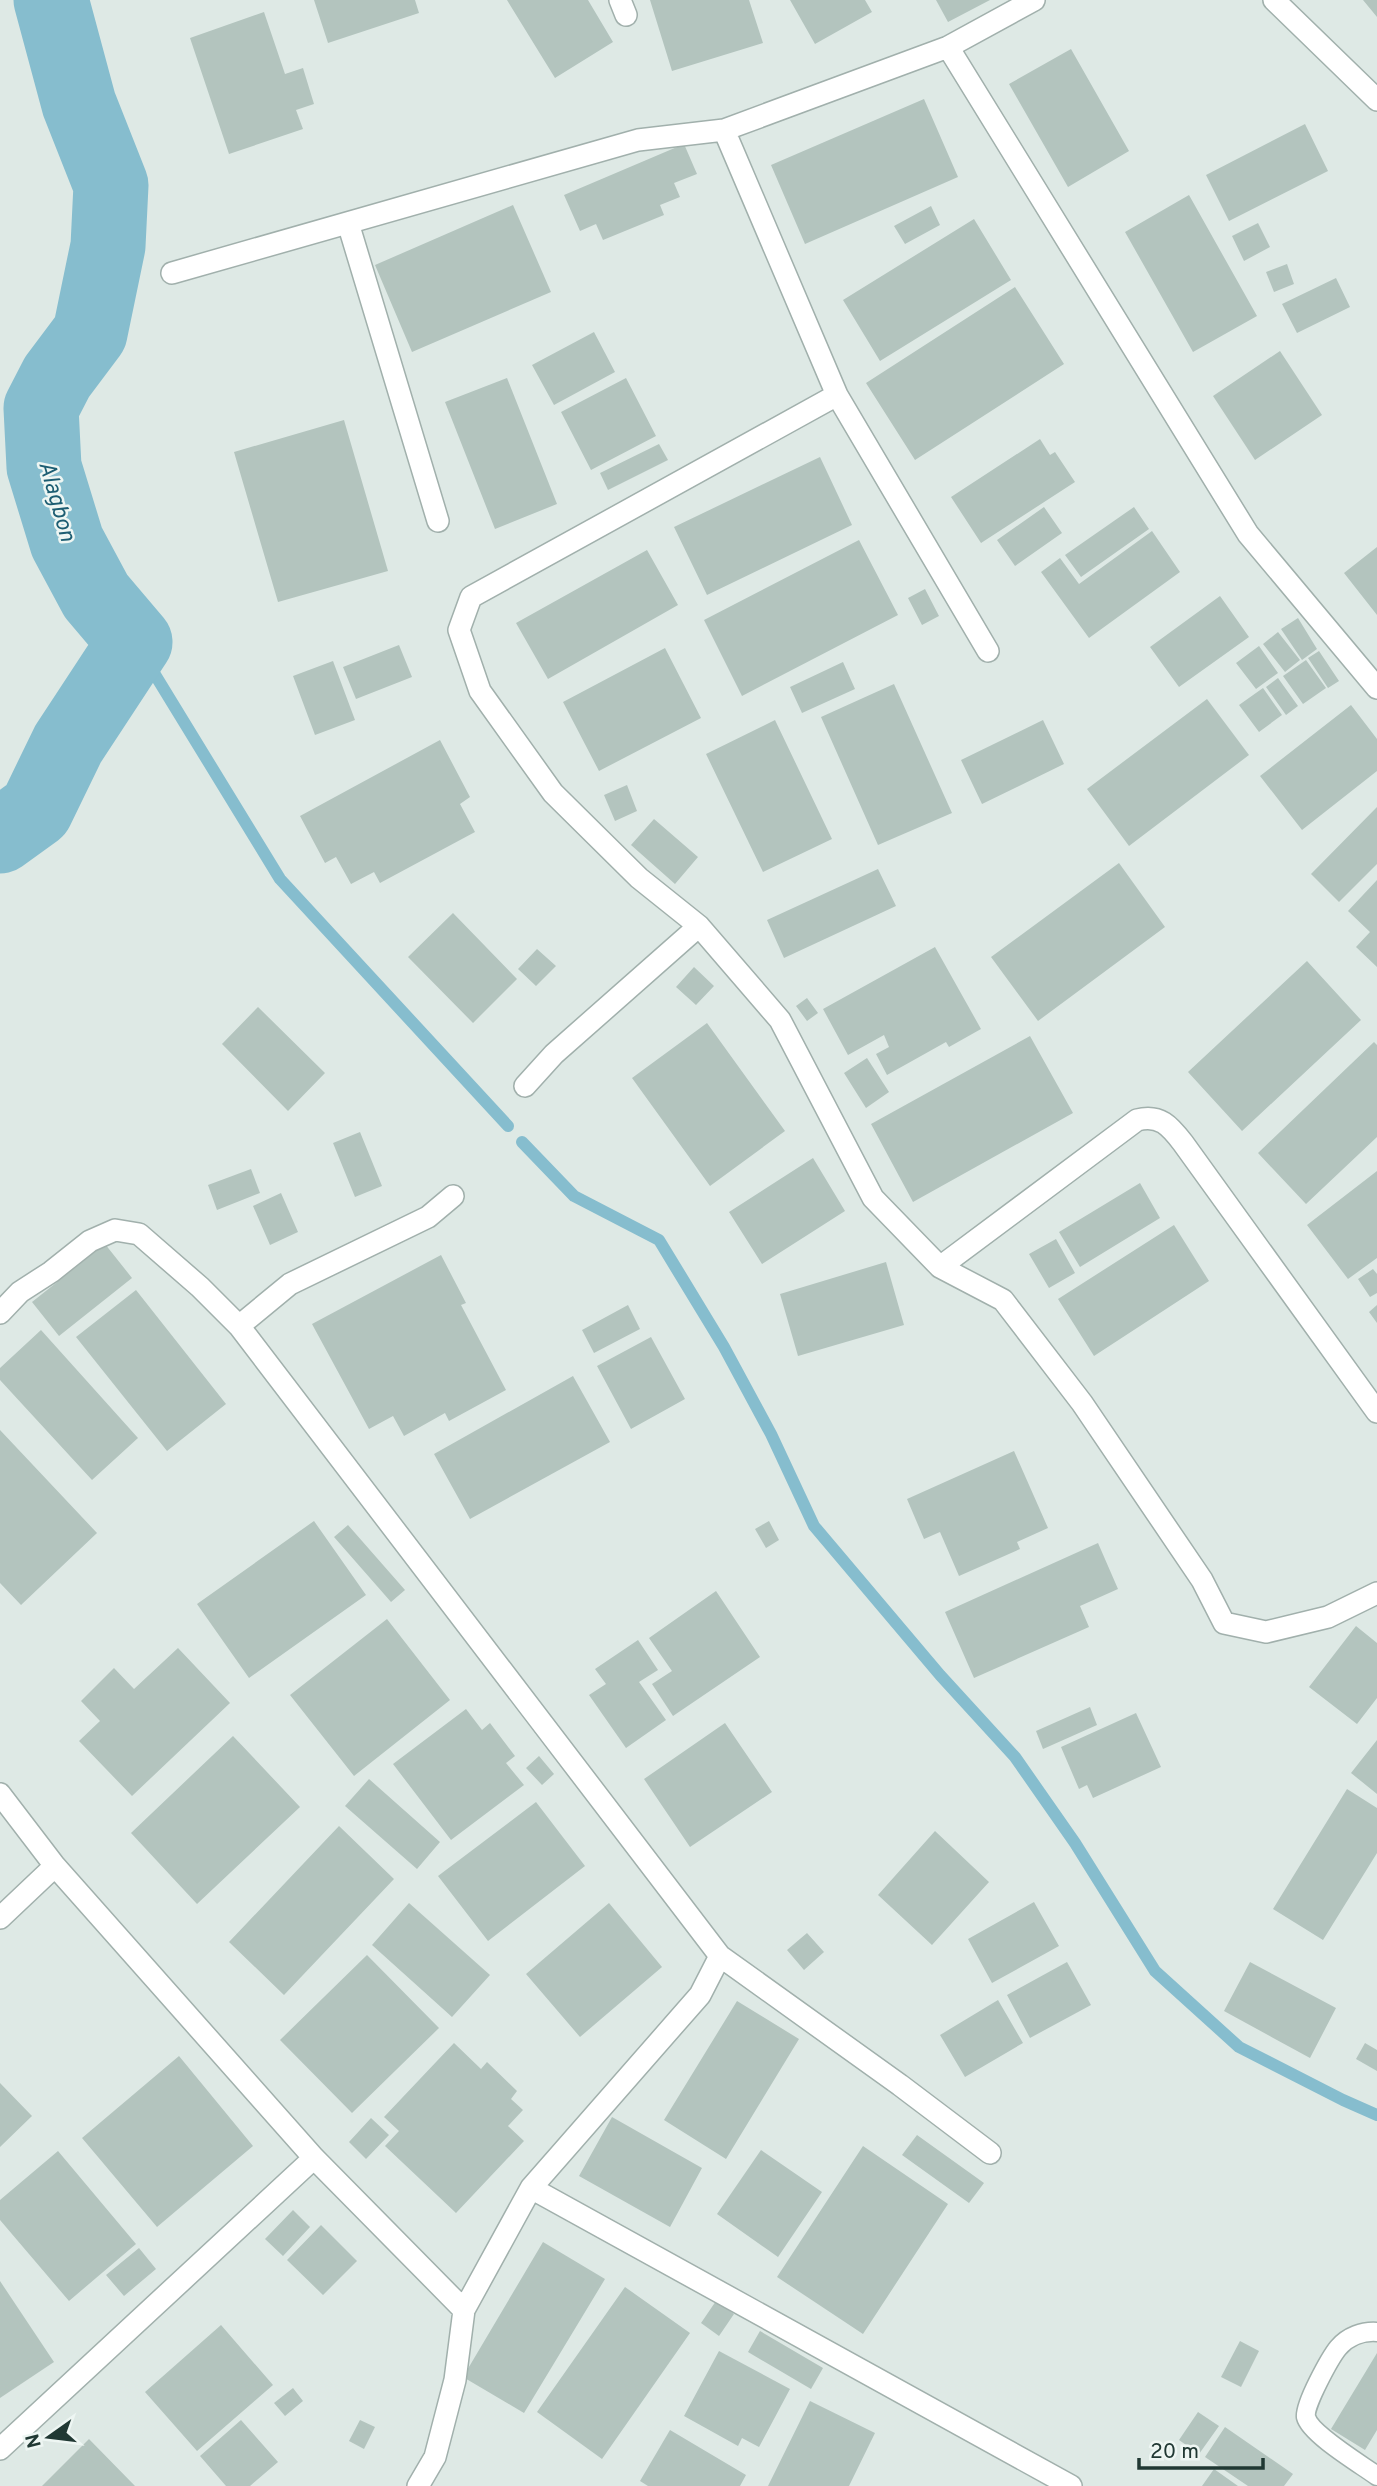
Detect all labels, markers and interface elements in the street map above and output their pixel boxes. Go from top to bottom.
water label: Alagbon [30,458,81,546]
north arrow [14,2402,84,2472]
scale bar [1139,2426,1263,2470]
text: N [21,2431,48,2450]
text: 20 m [1150,2439,1199,2466]

